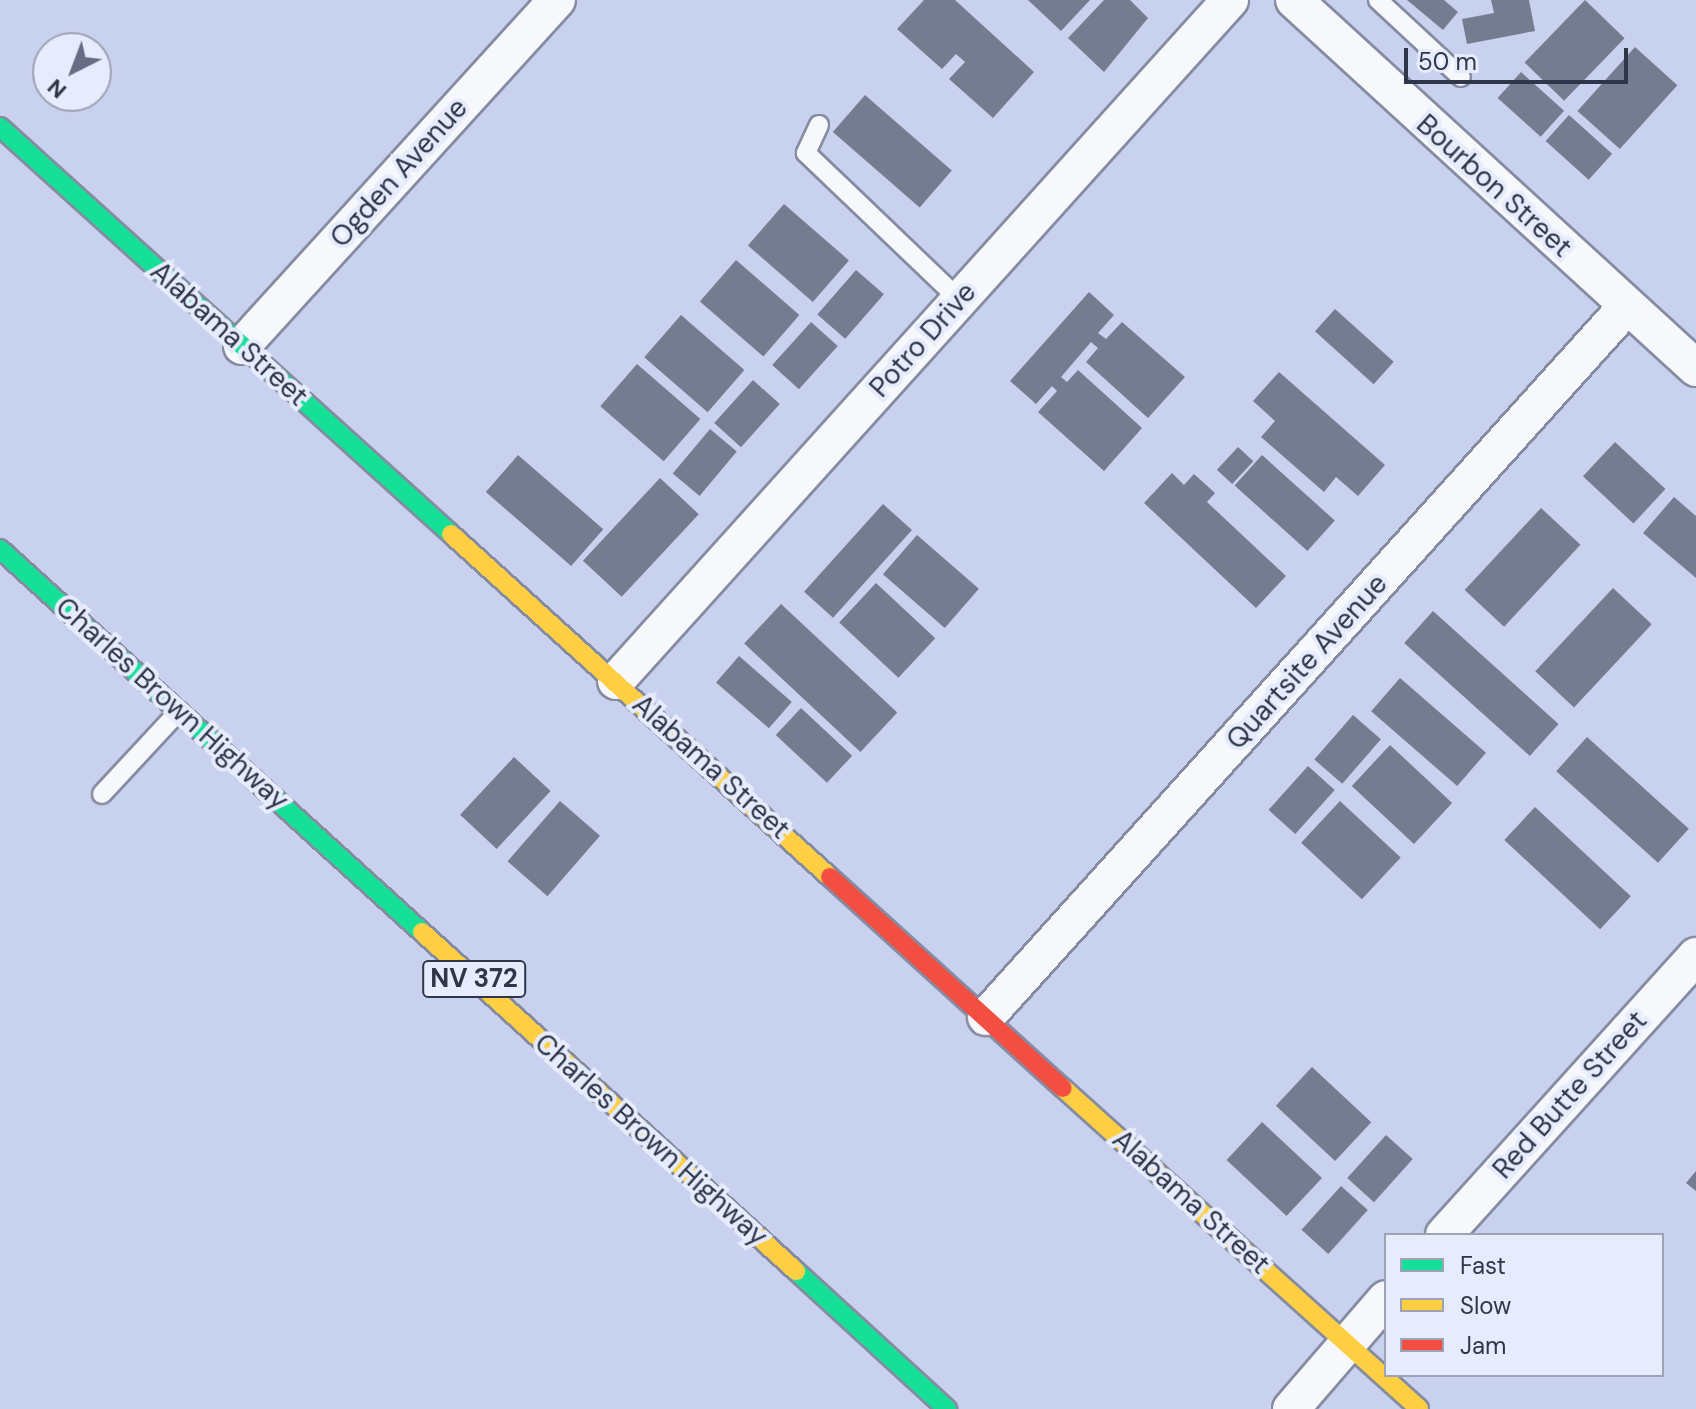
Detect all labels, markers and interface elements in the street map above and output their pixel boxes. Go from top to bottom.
north arrow [32,32,112,112]
scale bar [1408,32,1632,82]
text: 50 m [1418,46,1477,77]
text: N [41,73,73,105]
street label: Ogden Avenue [323,92,475,254]
street label: Bourbon Street [1410,108,1578,264]
street label: Alabama Street [144,255,314,413]
street label: Potro Drive [863,276,983,404]
street label: Quartsite Avenue [1220,567,1394,757]
street label: Charles Brown Highway [49,591,295,817]
street label: Alabama Street [626,688,796,846]
road number: NV 372 [422,957,526,1001]
street label: Red Butte Street [1486,1004,1654,1186]
street label: Charles Brown Highway [528,1027,774,1253]
street label: Alabama Street [1106,1123,1276,1281]
legend [1384,1233,1664,1377]
text: Fast [1460,1250,1506,1281]
text: Slow [1460,1290,1511,1321]
text: Jam [1460,1330,1506,1361]

